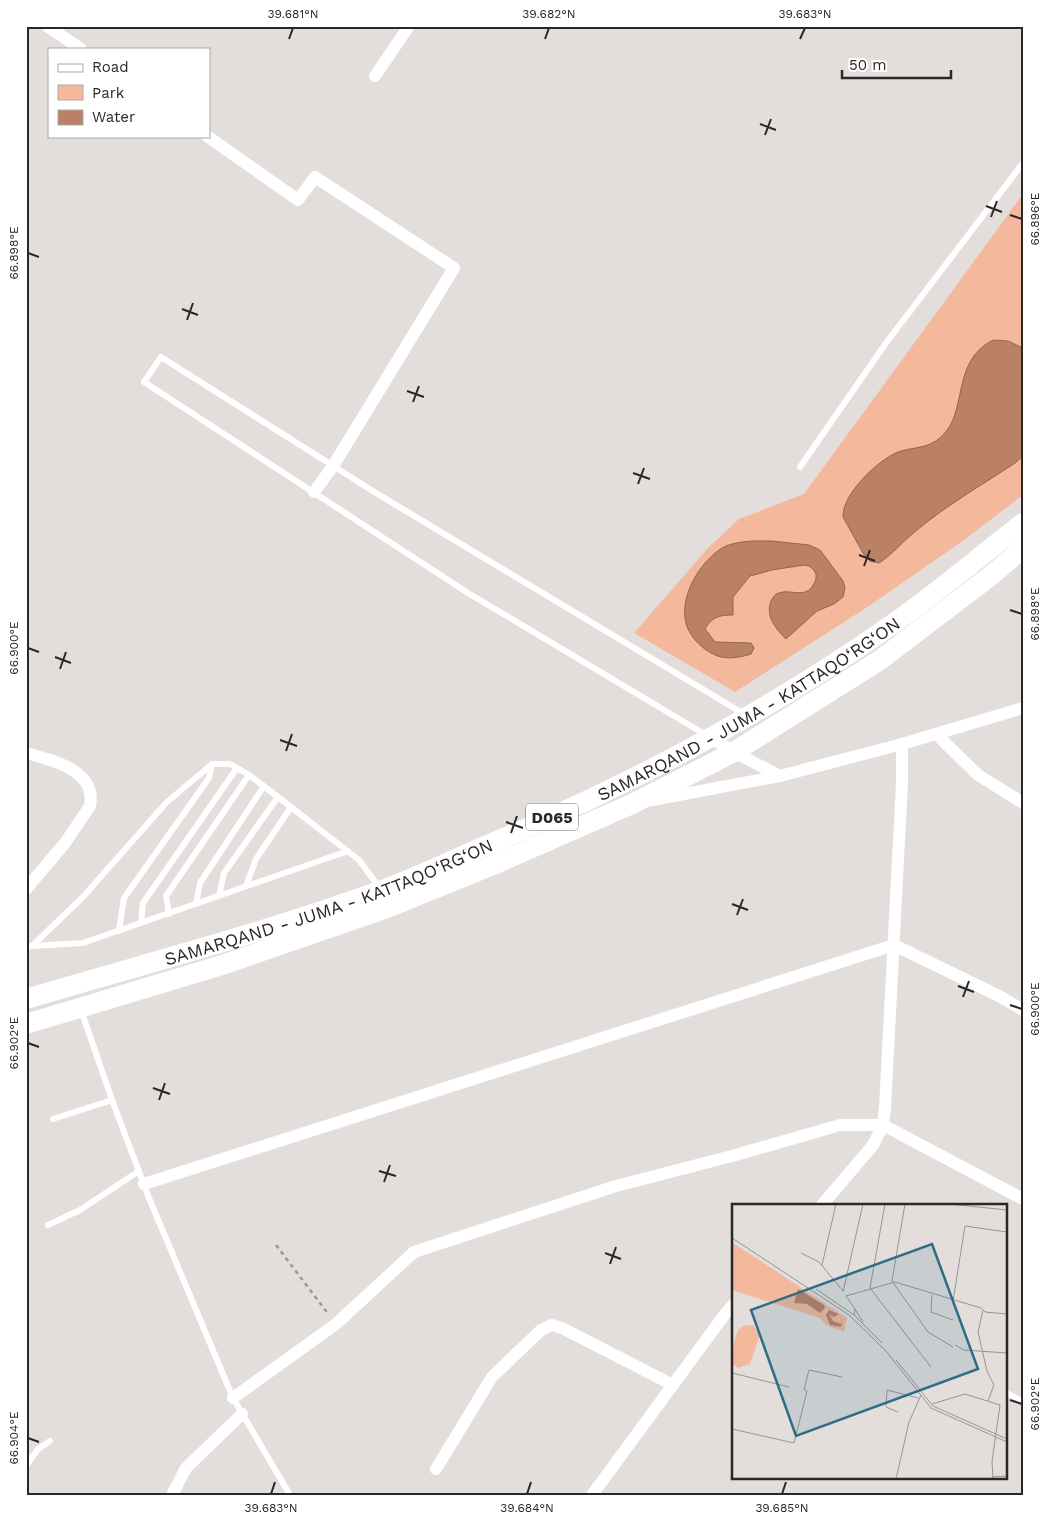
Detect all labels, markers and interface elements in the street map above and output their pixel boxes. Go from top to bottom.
text: 39.681°N [268,7,318,21]
text: 39.682°N [522,7,576,21]
text: 39.683°N [778,7,832,21]
legend [48,48,210,138]
scale bar [842,48,950,80]
text: 50 m [849,56,886,74]
text: Road [92,58,129,76]
text: Park [92,84,125,102]
text: Water [92,108,135,126]
text: 66.896°E [1028,192,1042,246]
text: 66.898°E [7,226,21,280]
text: 66.898°E [1028,587,1042,641]
street label: SAMARQAND - JUMA - KATTAQO‘RG‘ON [594,612,904,805]
text: 66.900°E [7,621,21,675]
road number: D065 [526,804,578,830]
street label: SAMARQAND - JUMA - KATTAQO‘RG‘ON [162,834,496,969]
text: 66.900°E [1028,982,1042,1036]
text: 66.902°E [7,1016,21,1069]
inset map [732,1204,1006,1478]
text: 66.902°E [1028,1377,1042,1430]
text: 66.904°E [7,1411,21,1465]
text: 39.683°N [244,1501,298,1515]
text: 39.684°N [500,1501,554,1515]
text: 39.685°N [755,1501,809,1515]

